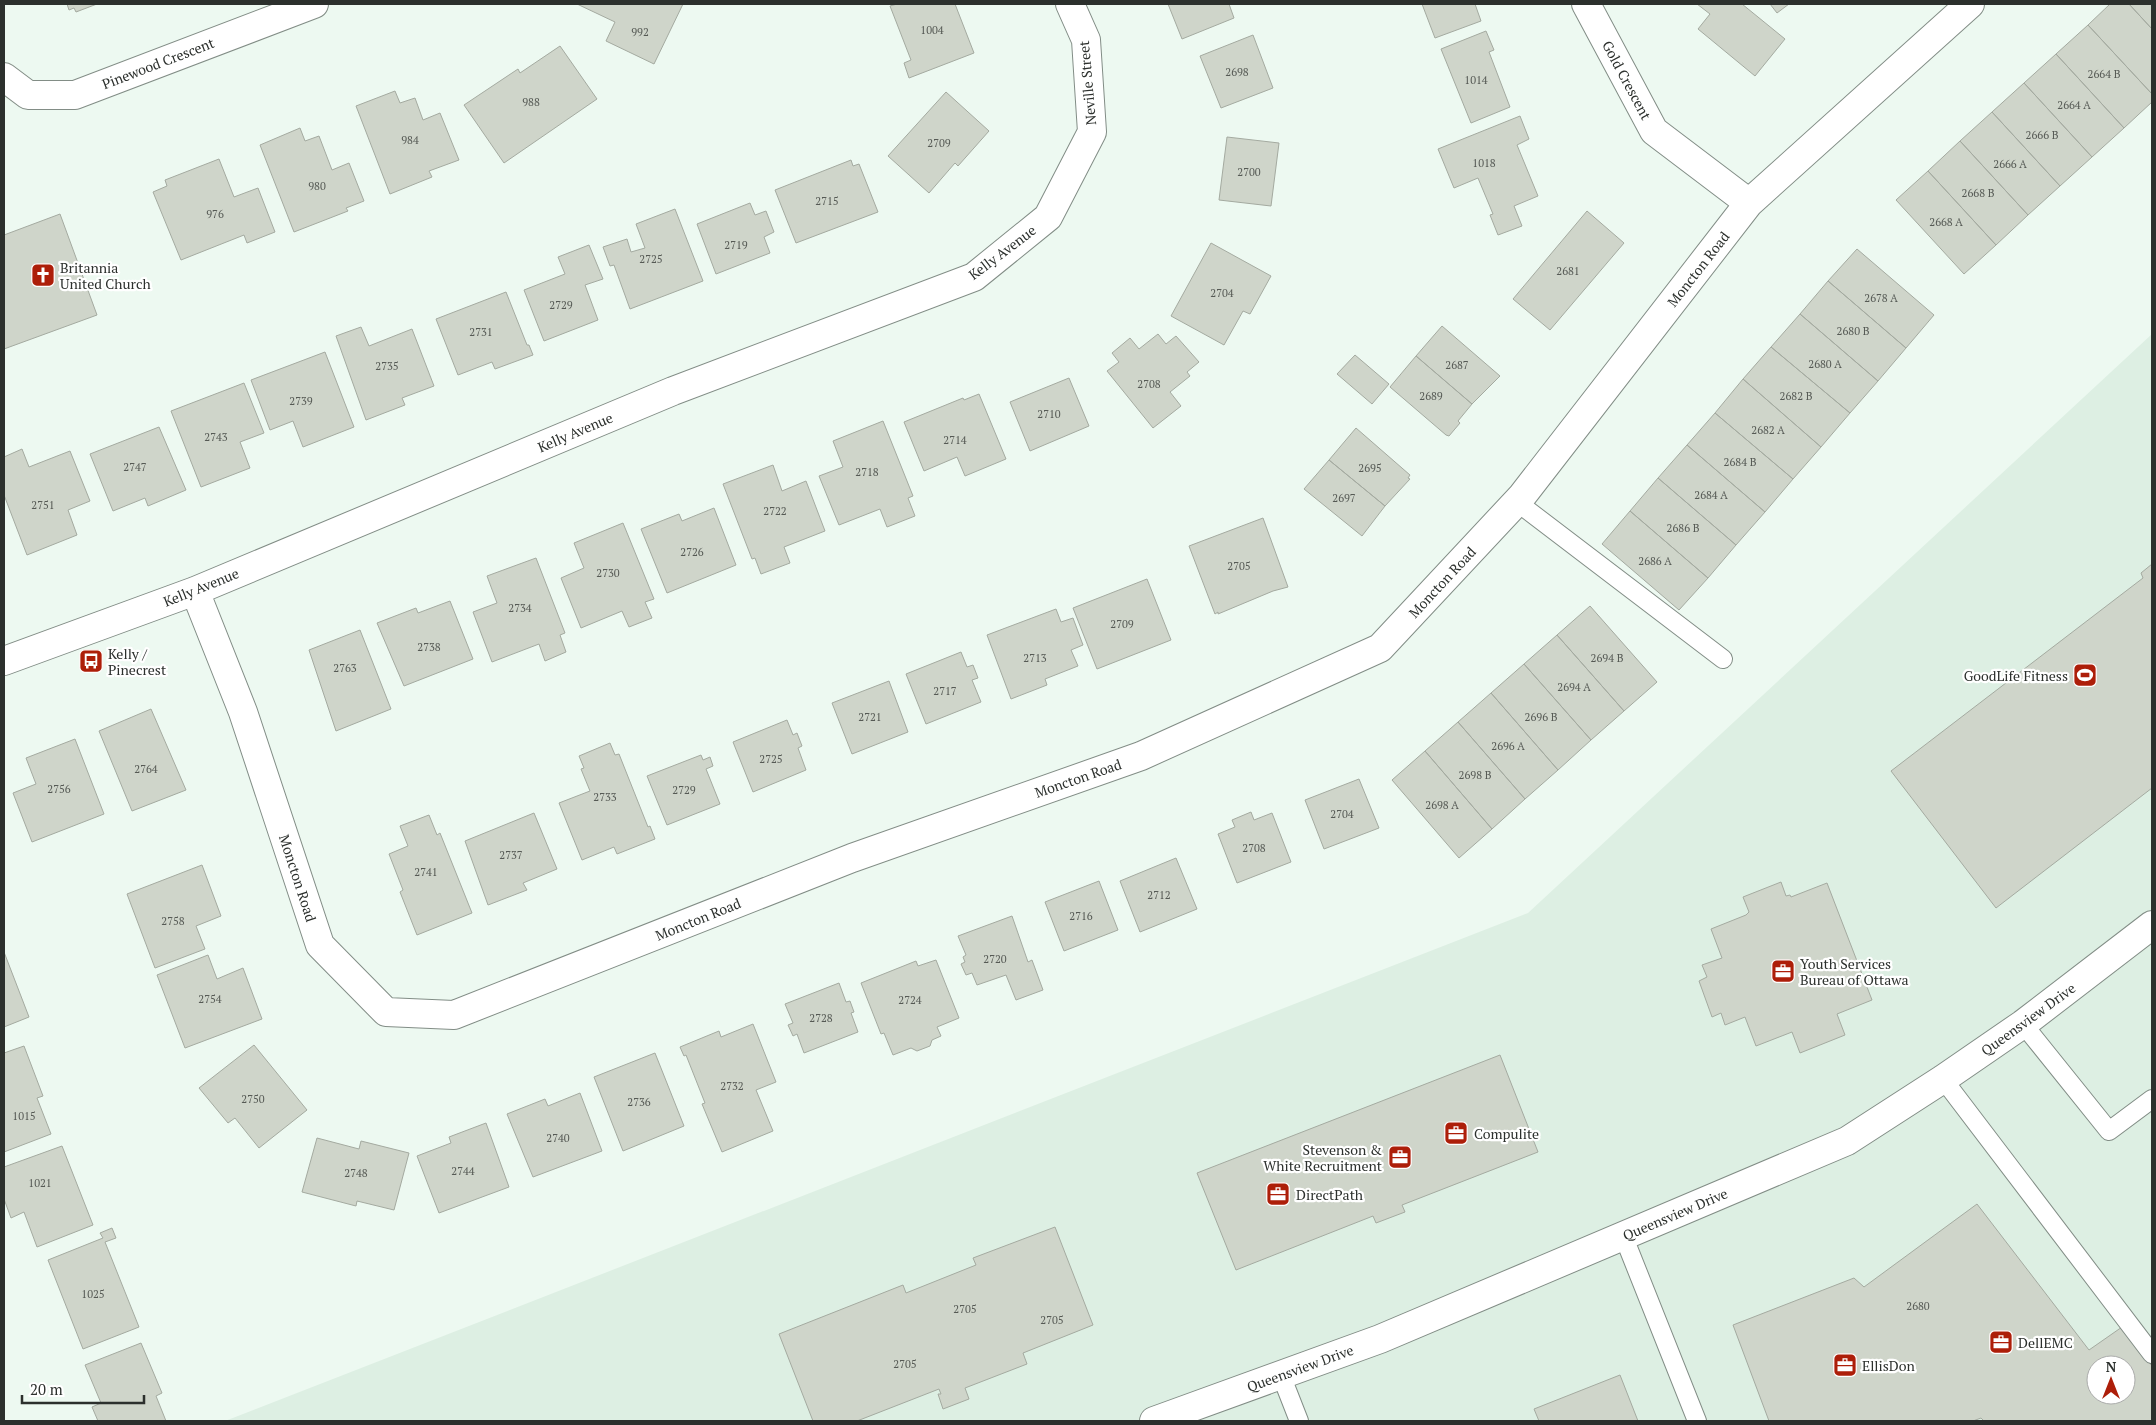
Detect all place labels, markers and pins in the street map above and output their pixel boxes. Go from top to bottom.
place label: Britannia United Church [60,258,151,293]
church icon: Britannia United Church [30,262,56,288]
place label: Kelly / Pinecrest [108,644,167,679]
bus stop icon: Kelly / Pinecrest [78,648,104,674]
sports icon: GoodLife Fitness [2072,662,2098,688]
place label: GoodLife Fitness [1964,666,2068,685]
place label: Youth Services Bureau of Ottawa [1800,954,1909,989]
office icon: Youth Services Bureau of Ottawa [1770,958,1796,984]
office icon: Compulite [1443,1120,1469,1146]
place label: Compulite [1474,1124,1539,1143]
place label: Stevenson & White Recruitment [1263,1140,1383,1175]
office icon: Stevenson & White Recruitment [1387,1144,1413,1170]
office icon: DirectPath [1265,1181,1291,1207]
place label: DirectPath [1296,1185,1363,1204]
office icon: DellEMC [1988,1329,2014,1355]
place label: DellEMC [2018,1333,2073,1352]
office icon: EllisDon [1832,1352,1858,1378]
place label: EllisDon [1862,1356,1916,1375]

